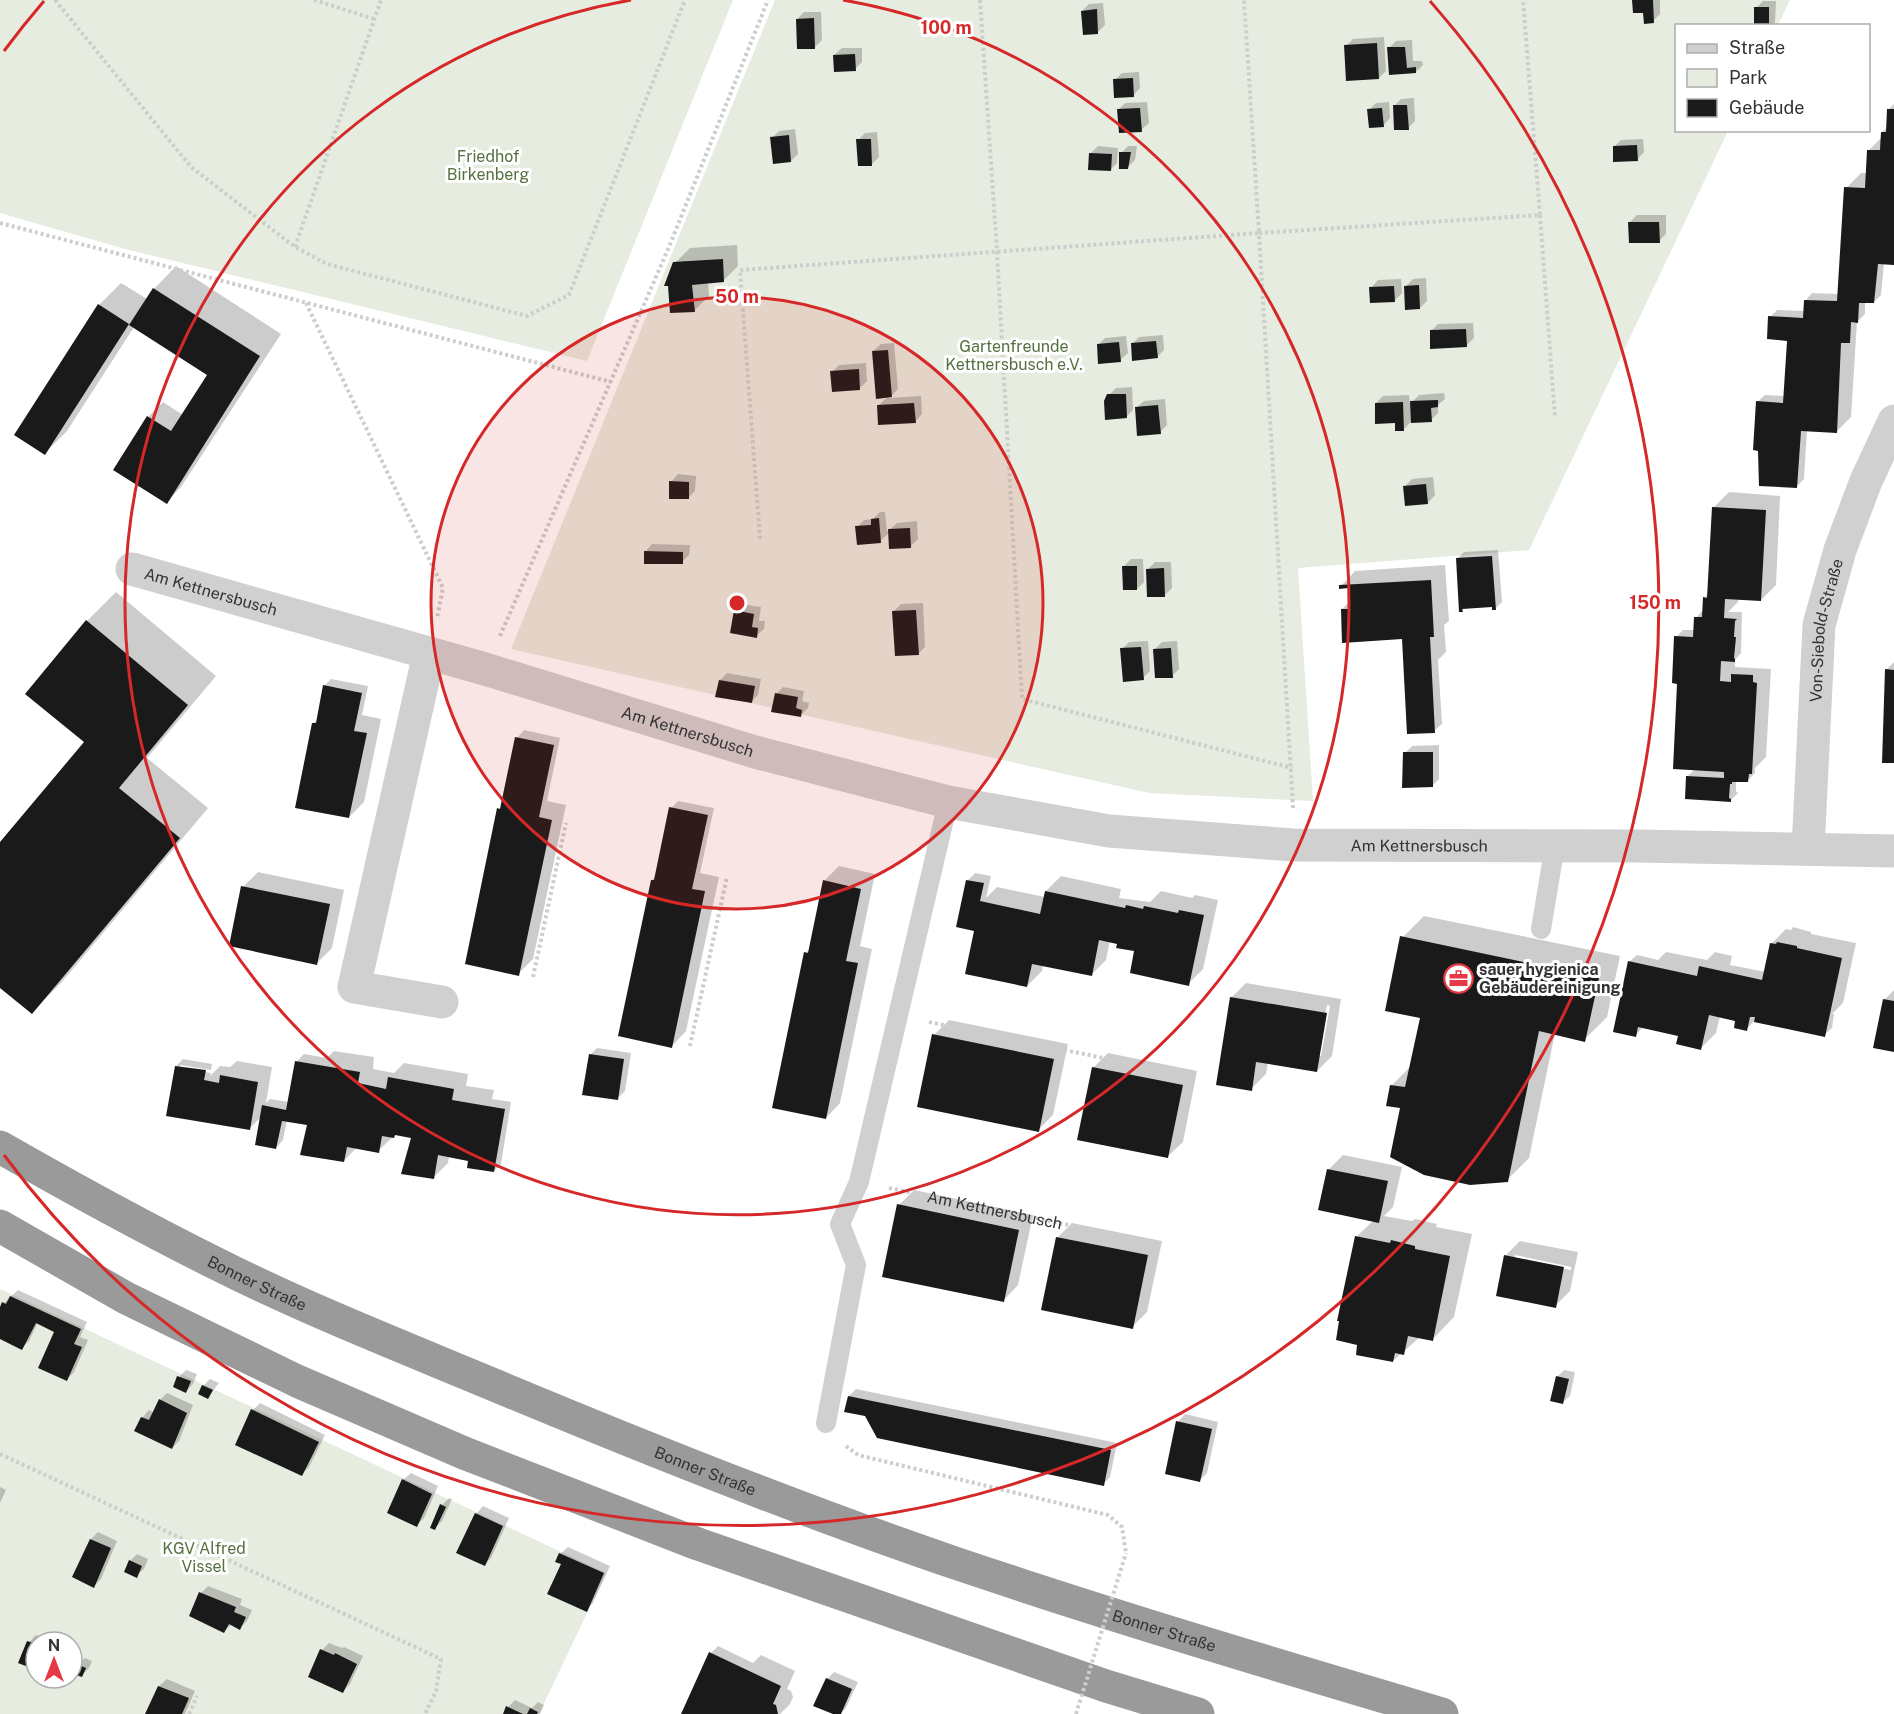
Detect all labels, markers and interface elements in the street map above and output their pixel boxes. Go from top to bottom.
text: 100 m [920,17,972,38]
legend [1675,24,1870,132]
text: Straße [1729,37,1785,58]
text: Park [1729,67,1767,88]
text: Gebäude [1729,97,1804,118]
park label: Friedhof Birkenberg [447,147,529,184]
text: 50 m [715,286,759,307]
park label: Gartenfreunde Kettnersbusch e.V. [945,337,1083,374]
street label: Von-Siebold-Straße [1806,556,1847,703]
street label: Am Kettnersbusch [142,563,280,619]
text: 150 m [1629,592,1681,613]
centre of rings [727,593,747,613]
street label: Am Kettnersbusch [619,702,756,761]
street label: Am Kettnersbusch [1350,836,1488,855]
place label: sauer hygienica Gebäudereinigung [1479,960,1620,997]
office icon: sauer hygienica Gebäudereinigung [1442,962,1474,994]
street label: Am Kettnersbusch [926,1187,1064,1233]
street label: Bonner Straße [204,1251,310,1315]
street label: Bonner Straße [652,1442,759,1499]
park label: KGV Alfred Vissel [162,1539,246,1576]
street label: Bonner Straße [1110,1605,1218,1655]
north arrow [24,1630,84,1690]
text: N [48,1636,60,1655]

